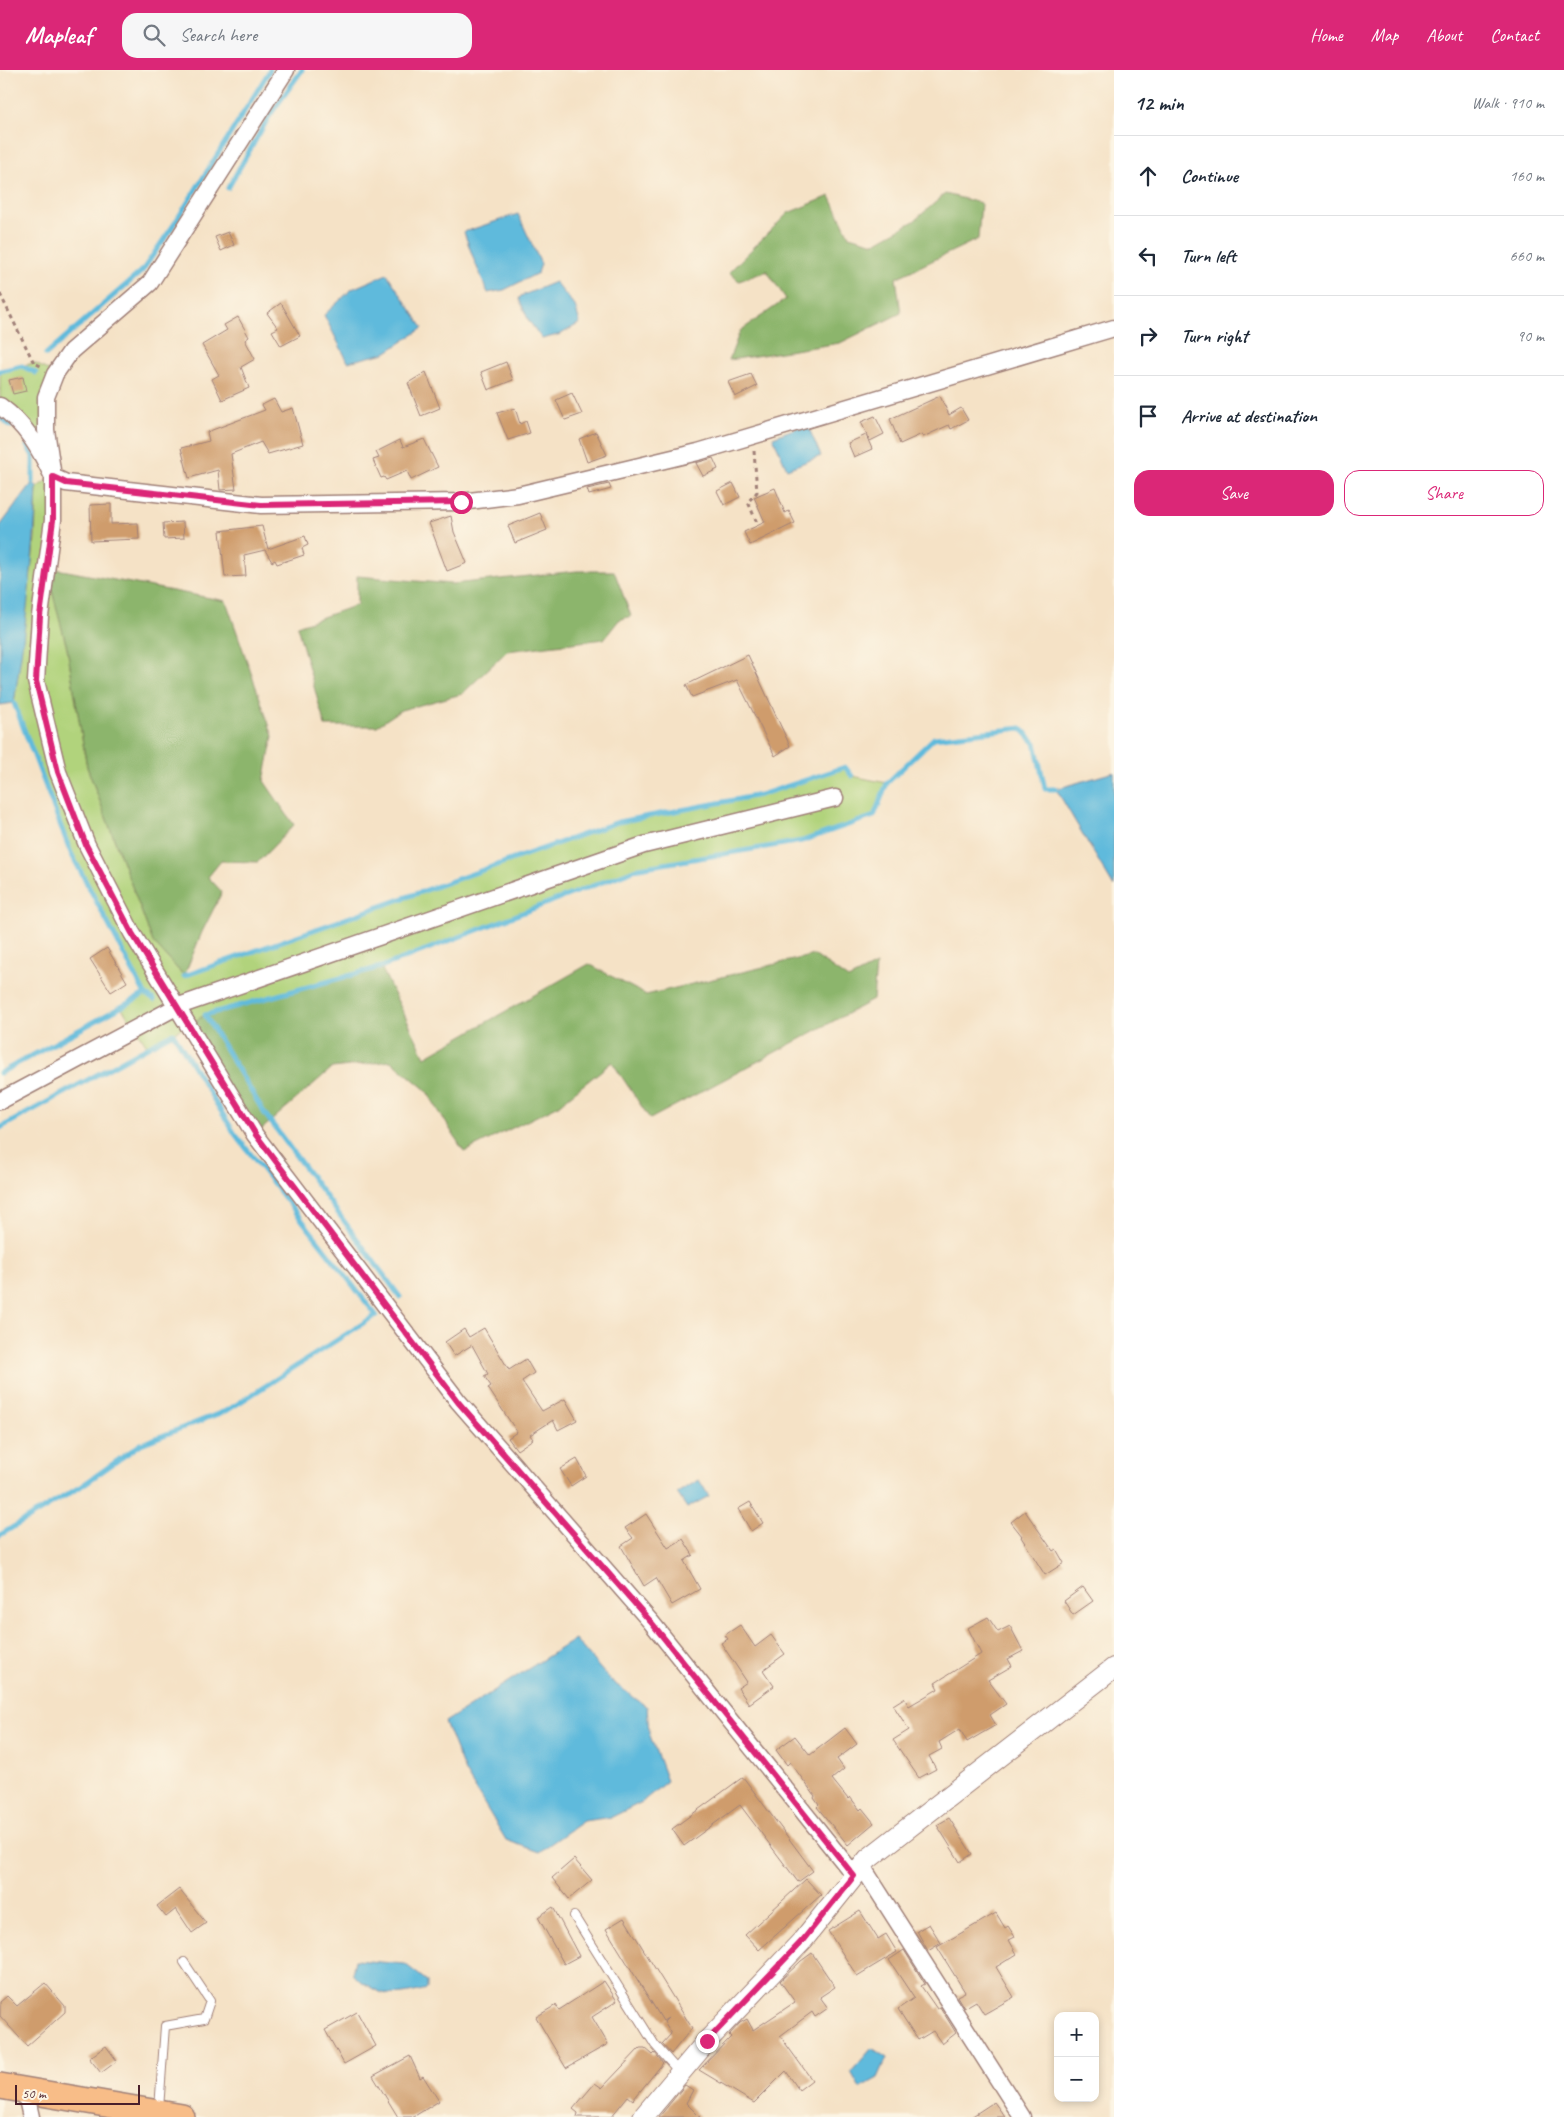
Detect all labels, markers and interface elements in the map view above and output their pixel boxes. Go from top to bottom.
search box [122,13,472,58]
text: Mapleaf [25,20,92,50]
icon: search [140,21,168,49]
text: Search here [180,23,257,47]
text: Home [1310,24,1343,46]
text: Map [1371,24,1398,46]
text: About [1426,24,1462,46]
text: Contact [1490,24,1539,46]
text: 12 min [1134,90,1184,116]
text: Walk · 910 m [1472,93,1544,113]
icon: ahead [1134,162,1162,190]
text: Continue [1181,164,1238,188]
text: 160 m [1510,166,1544,186]
icon: left [1134,242,1162,270]
text: Turn left [1181,244,1236,268]
text: 660 m [1510,246,1544,266]
icon: right [1134,322,1162,350]
text: Turn right [1181,324,1248,348]
text: 90 m [1517,326,1544,346]
icon: arrive [1134,402,1162,430]
text: Arrive at destination [1181,404,1317,428]
button: Save [1134,470,1334,516]
button: Share [1344,470,1544,516]
route start [450,491,473,514]
map controls [1054,2012,1099,2102]
button: + [1054,2012,1099,2057]
route end [696,2030,719,2053]
button: − [1054,2057,1099,2102]
scale bar [15,2082,140,2105]
text: 50 m [22,2085,46,2102]

